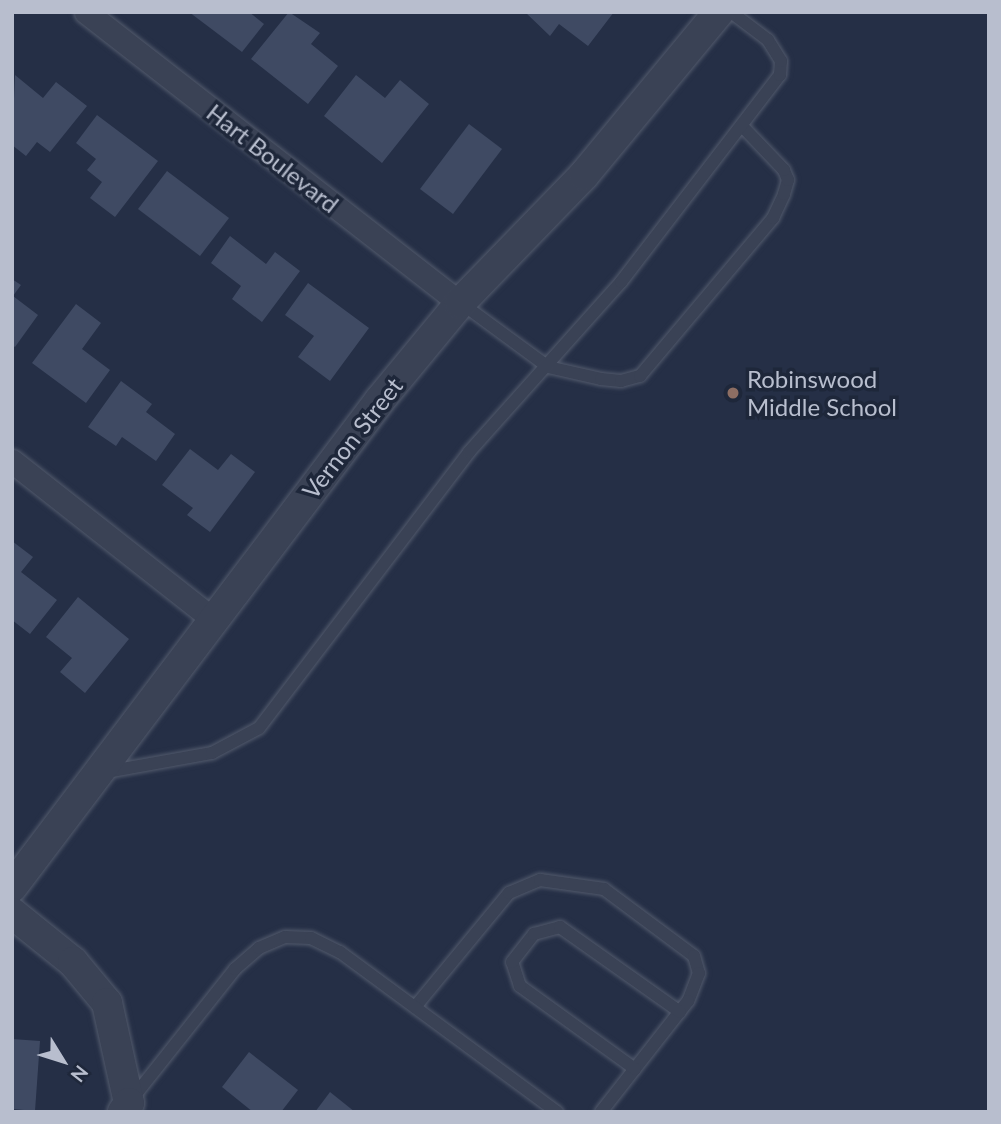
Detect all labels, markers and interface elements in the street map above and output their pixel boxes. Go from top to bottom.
street label: Hart Boulevard [201,98,345,218]
place label: Robinswood Middle School [747,365,897,421]
street label: Vernon Street [296,372,408,504]
marker: Robinswood Middle School [725,385,741,401]
north arrow [28,1026,98,1096]
text: N [66,1061,94,1087]

